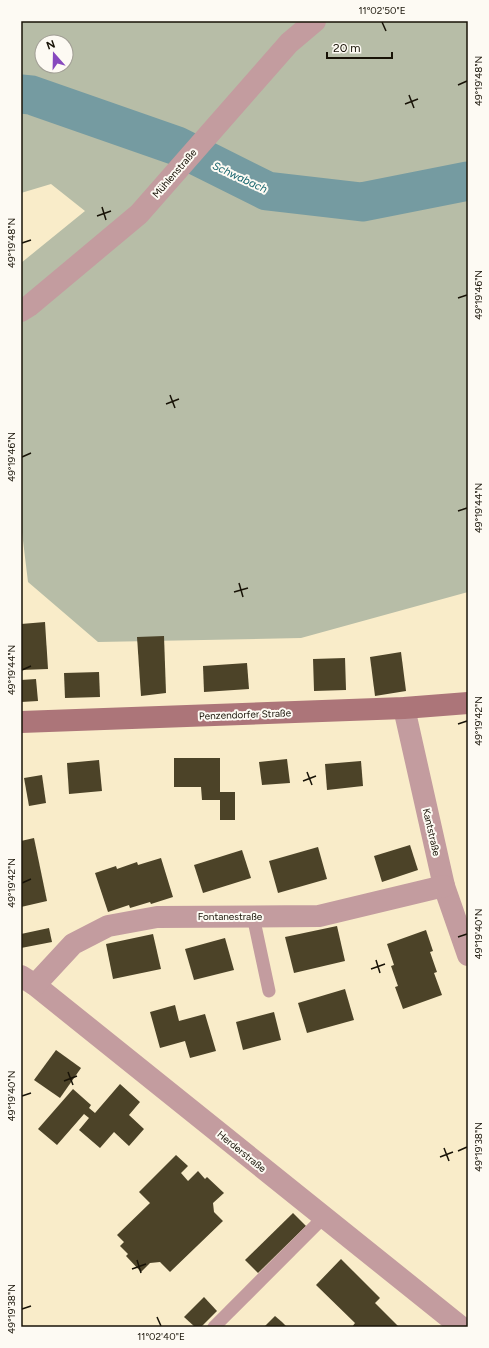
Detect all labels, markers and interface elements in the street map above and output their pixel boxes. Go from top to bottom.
text: 11°02'50"E [358,4,406,17]
north arrow [34,34,74,74]
scale bar [327,34,392,60]
text: N [45,38,57,53]
text: 20 m [333,41,361,55]
text: 49°19'48"N [472,56,485,106]
street label: Mühlenstraße [149,146,200,201]
water label: Schwabach [210,159,269,196]
text: 49°19'48"N [5,218,18,268]
text: 49°19'46"N [472,270,485,320]
text: 49°19'46"N [5,432,18,482]
text: 49°19'44"N [472,483,485,533]
text: 49°19'44"N [5,645,18,695]
text: 49°19'42"N [472,696,485,746]
street label: Penzendorfer Straße [199,706,292,723]
street label: Kantstraße [420,807,443,858]
text: 49°19'42"N [5,858,18,908]
text: 49°19'40"N [472,909,485,959]
street label: Fontanestraße [198,910,263,923]
text: 49°19'40"N [5,1071,18,1121]
text: 49°19'38"N [472,1122,485,1172]
street label: Herderstraße [215,1128,269,1175]
text: 49°19'38"N [5,1284,18,1334]
text: 11°02'40"E [137,1330,185,1343]

